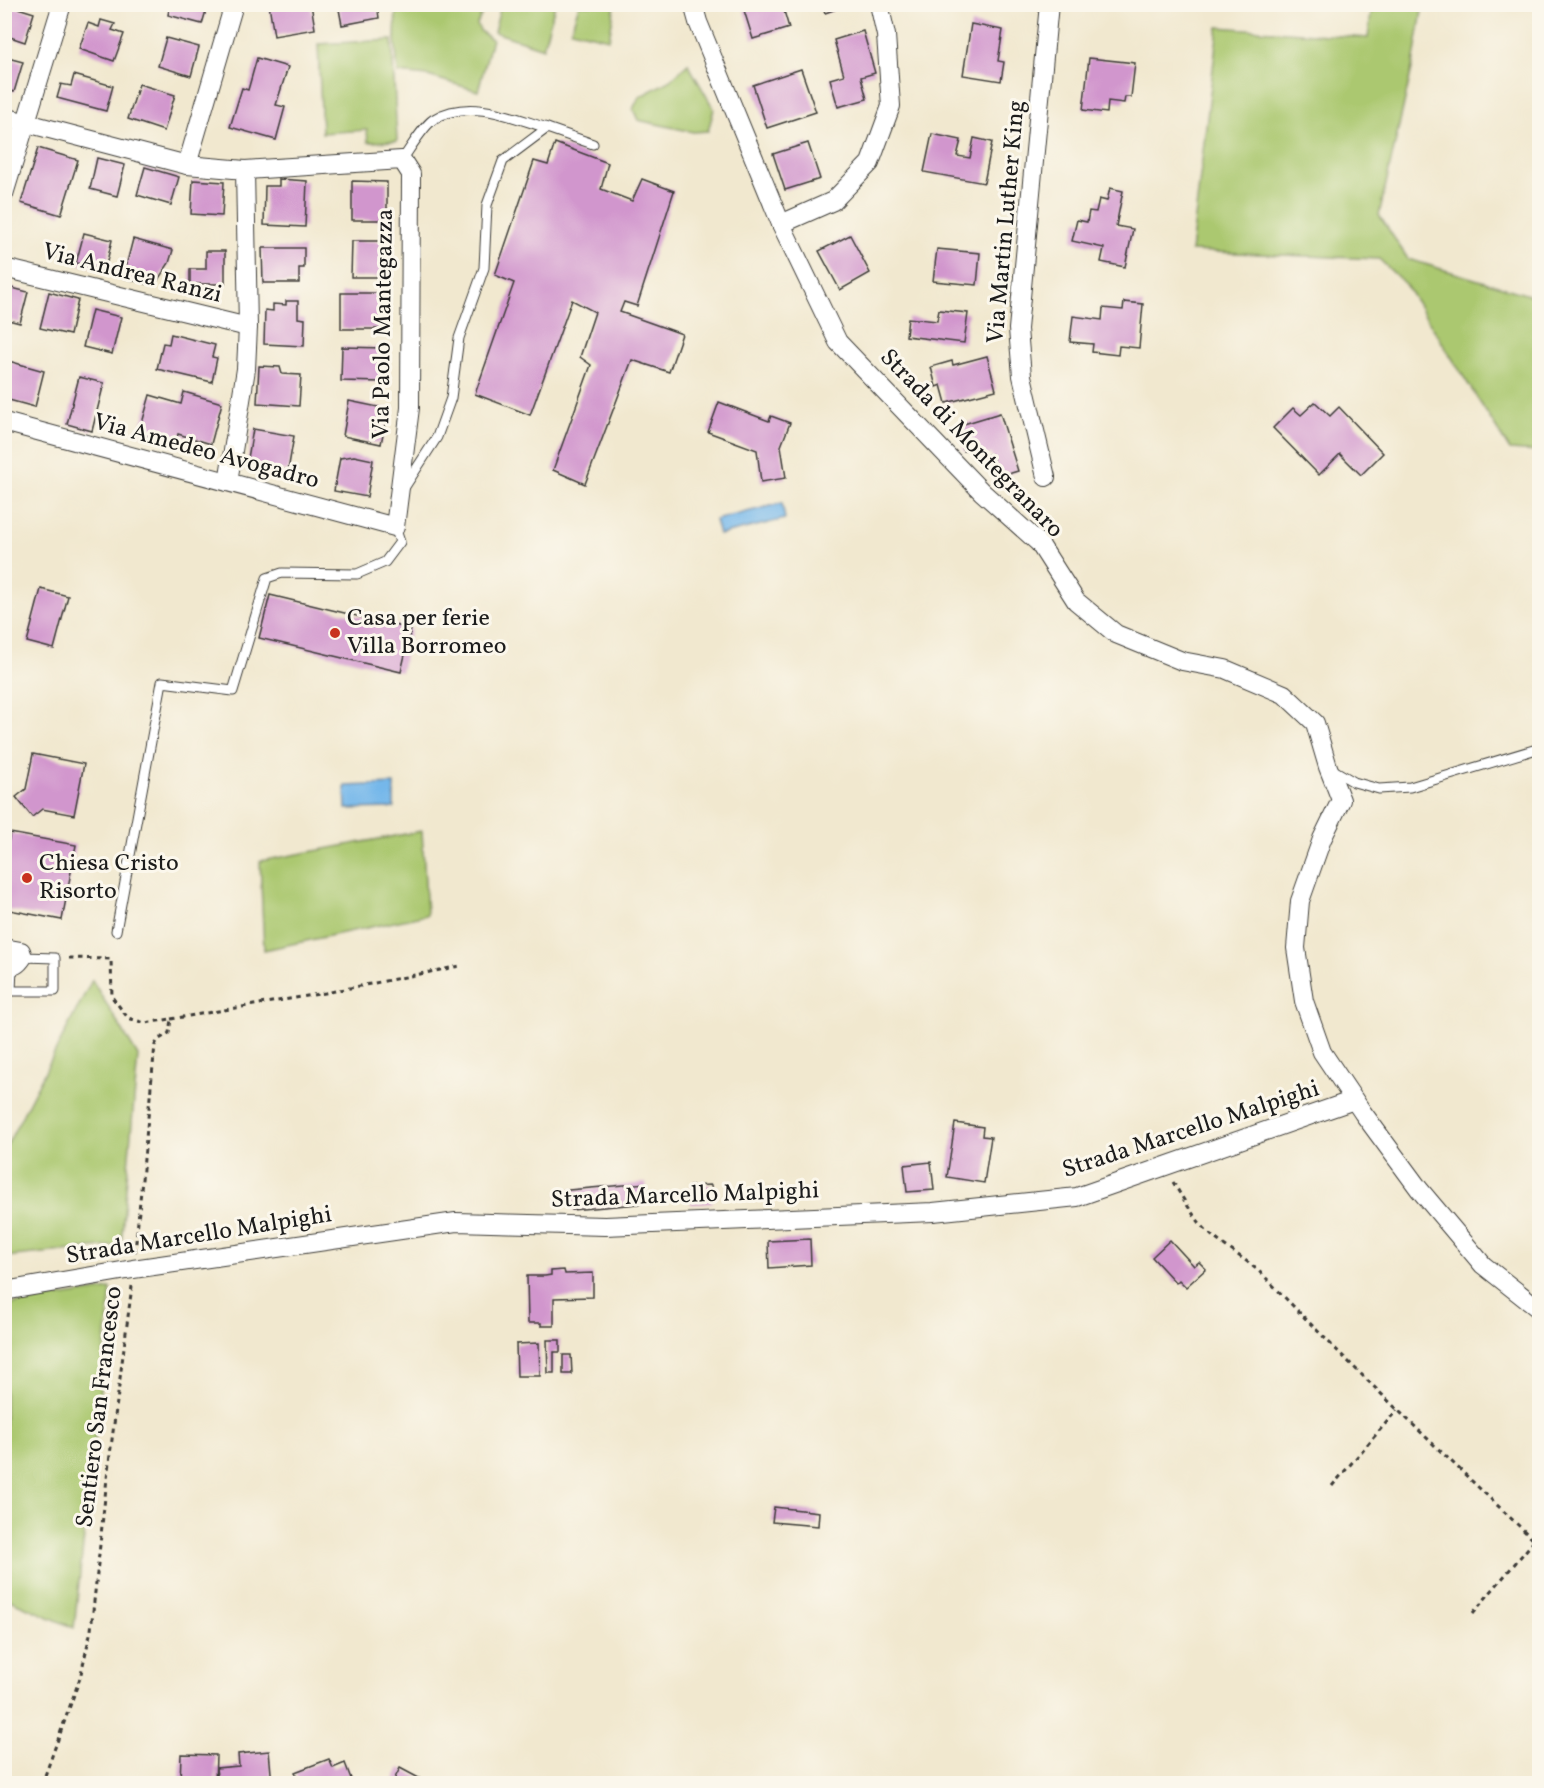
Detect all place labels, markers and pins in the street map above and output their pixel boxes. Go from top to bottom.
place label: Casa per ferie Villa Borromeo [347,602,507,664]
marker: Casa per ferie Villa Borromeo [328,626,342,640]
place label: Chiesa Cristo Risorto [39,847,179,909]
marker: Chiesa Cristo Risorto [20,871,34,885]

